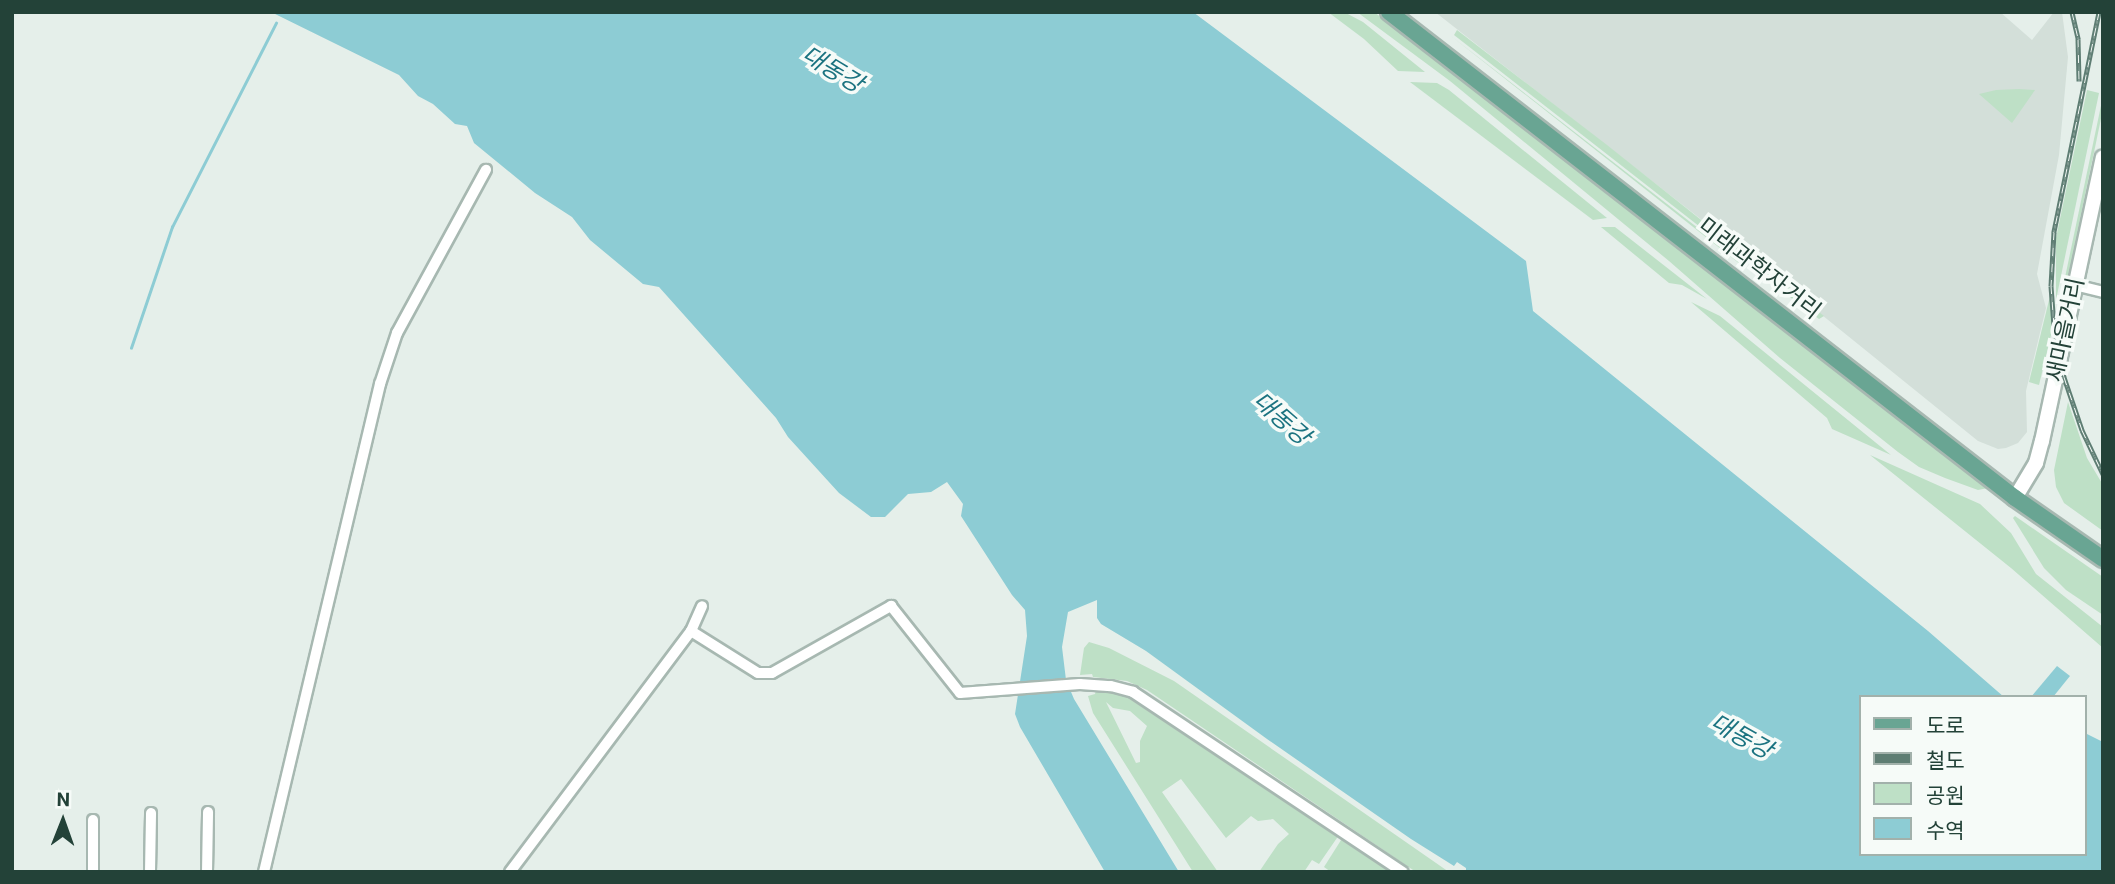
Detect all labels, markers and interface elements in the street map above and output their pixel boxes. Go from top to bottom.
water label: 대동강 [796,41,868,99]
street label: 미래과학자거리 [1692,213,1826,325]
street label: 새마을거리 [2042,275,2090,385]
water label: 대동강 [1247,386,1315,452]
legend [1860,695,2087,856]
water label: 대동강 [1705,708,1777,766]
text: 도로 [1926,714,1965,738]
text: 철도 [1926,749,1965,773]
text: 공원 [1926,784,1965,808]
north arrow [28,786,98,856]
text: N [56,788,70,811]
text: 수역 [1926,819,1965,843]

